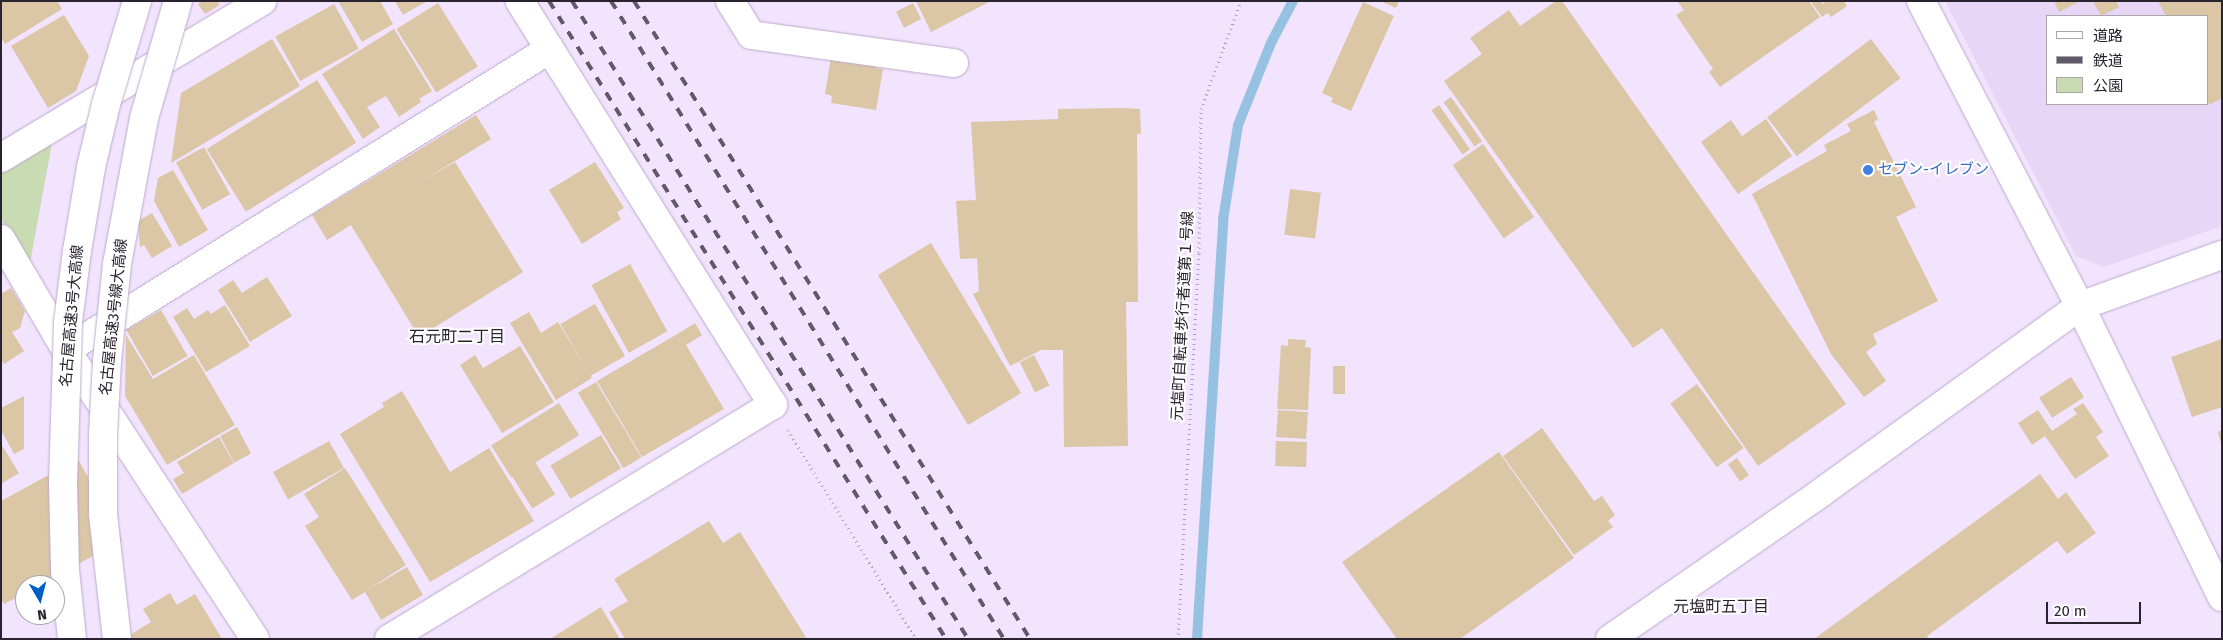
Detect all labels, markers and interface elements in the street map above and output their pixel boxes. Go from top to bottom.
legend [2046,15,2208,105]
text: 道路 [2093,27,2123,45]
text: 鉄道 [2093,52,2123,70]
text: 公園 [2093,77,2123,95]
place label: セブン-イレブン [1878,161,1989,179]
marker: セブン-イレブン [1862,164,1874,176]
street label: 元塩町自転車歩行者道第１号線 [1169,211,1197,421]
street label: 名古屋高速3号線大高線 [97,238,131,396]
street label: 名古屋高速3号大高線 [57,244,87,388]
district label: 石元町二丁目 [409,327,505,347]
north arrow [15,575,65,625]
scale bar [2048,592,2143,624]
district label: 元塩町五丁目 [1673,597,1769,617]
text: 20 m [2054,602,2087,620]
text: N [36,605,48,623]

